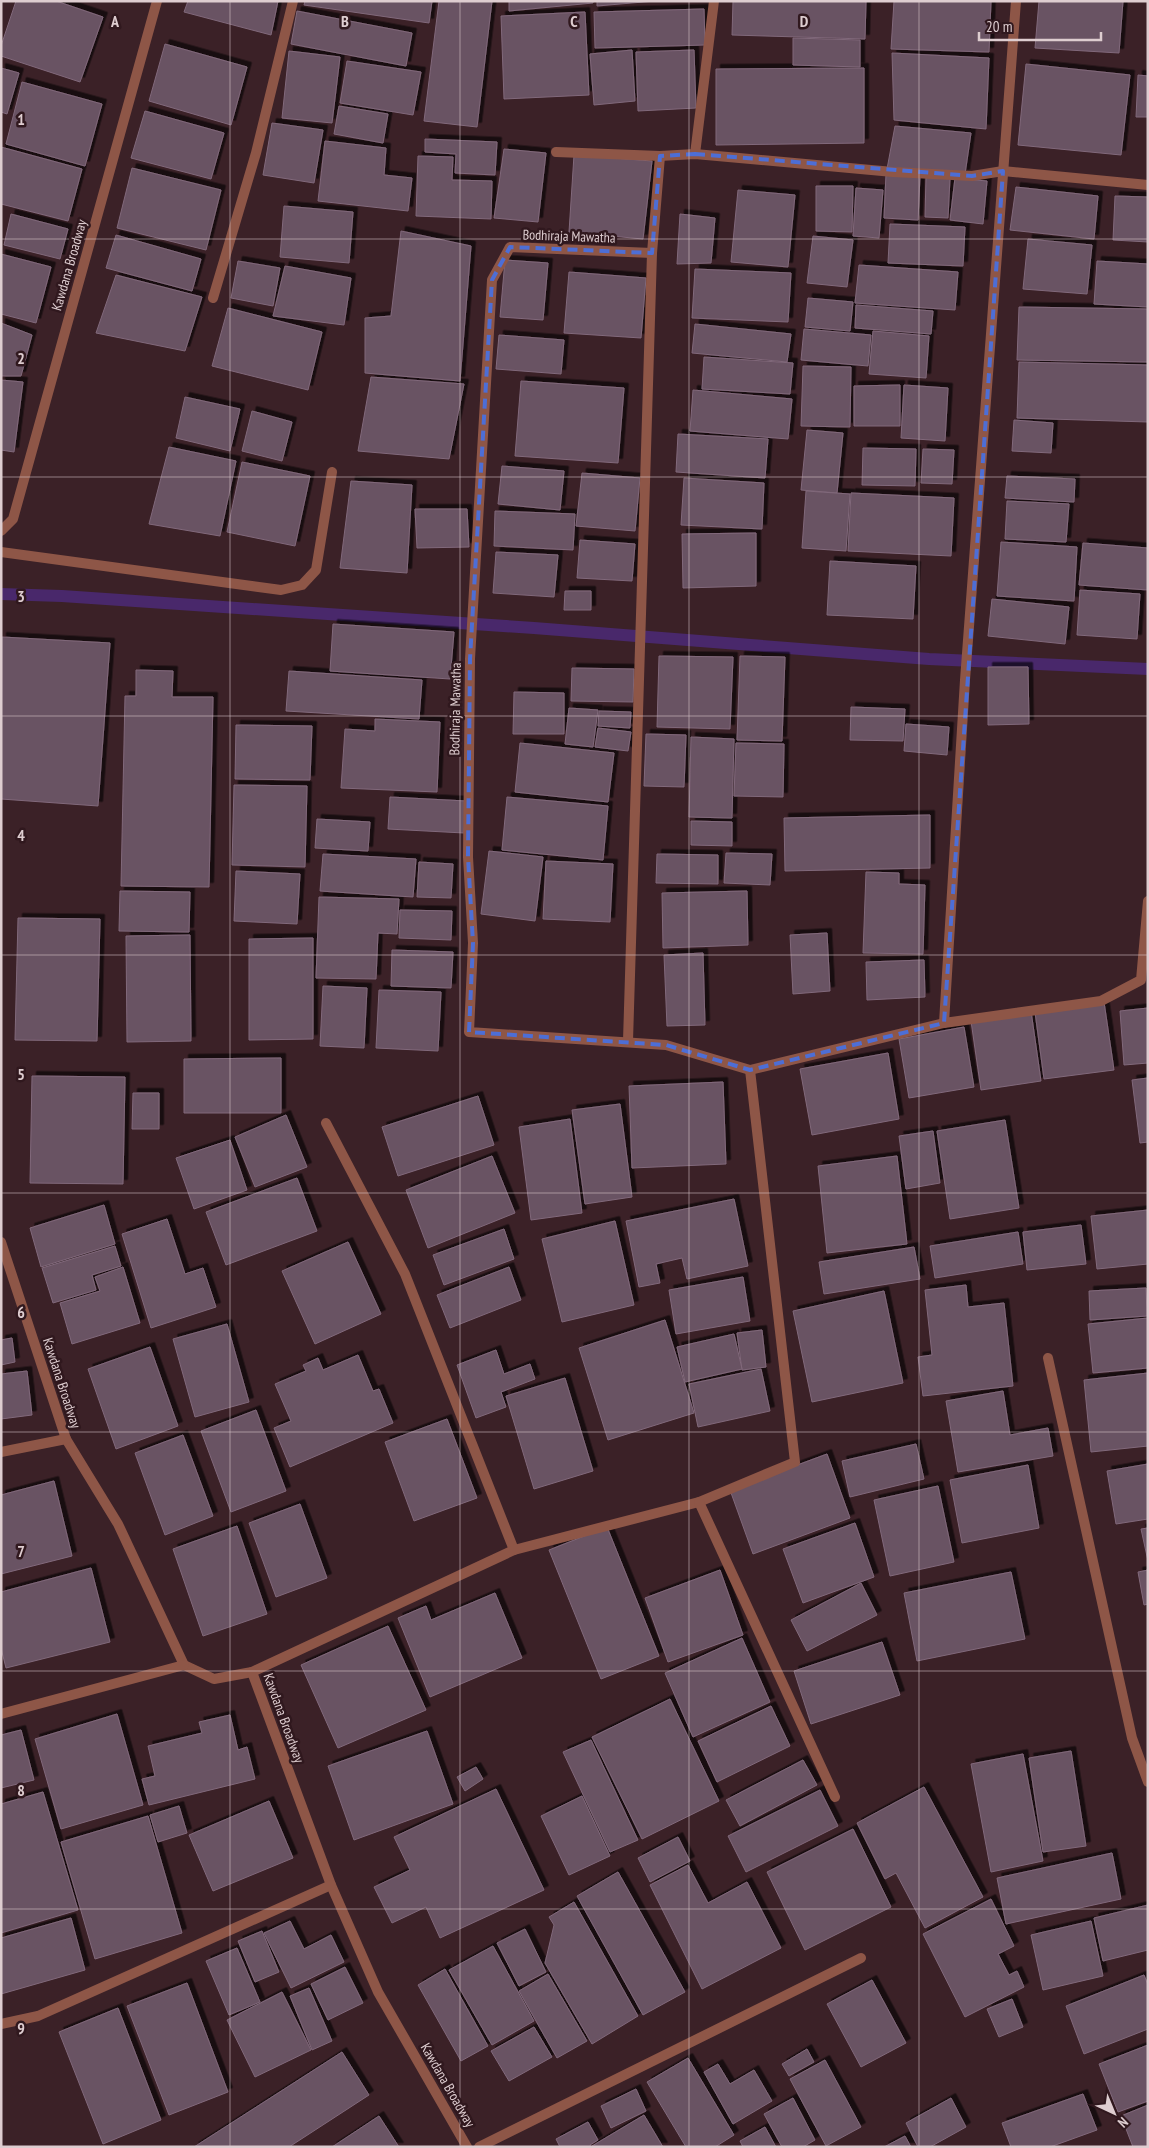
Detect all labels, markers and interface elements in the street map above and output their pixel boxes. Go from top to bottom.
scale bar [979,10,1102,42]
text: A [110,11,120,31]
text: B [341,11,349,31]
text: C [570,11,578,31]
text: D [800,11,809,31]
text: 20 m [986,17,1012,36]
text: 1 [17,109,25,129]
street label: Kawdana Broadway [47,217,91,313]
street label: Bodhiraja Mawatha [522,225,616,247]
text: 2 [17,348,25,368]
text: 3 [17,586,25,606]
street label: Bodhiraja Mawatha [445,662,465,756]
text: 4 [17,825,25,845]
text: 5 [17,1064,25,1084]
text: 6 [17,1302,25,1322]
street label: Kawdana Broadway [39,1335,85,1431]
text: 7 [17,1541,25,1561]
street label: Kawdana Broadway [259,1671,309,1766]
text: 8 [17,1780,25,1800]
text: 9 [17,2018,25,2038]
street label: Kawdana Broadway [417,2040,480,2131]
north arrow [1089,2088,1139,2138]
text: N [1114,2113,1132,2131]

